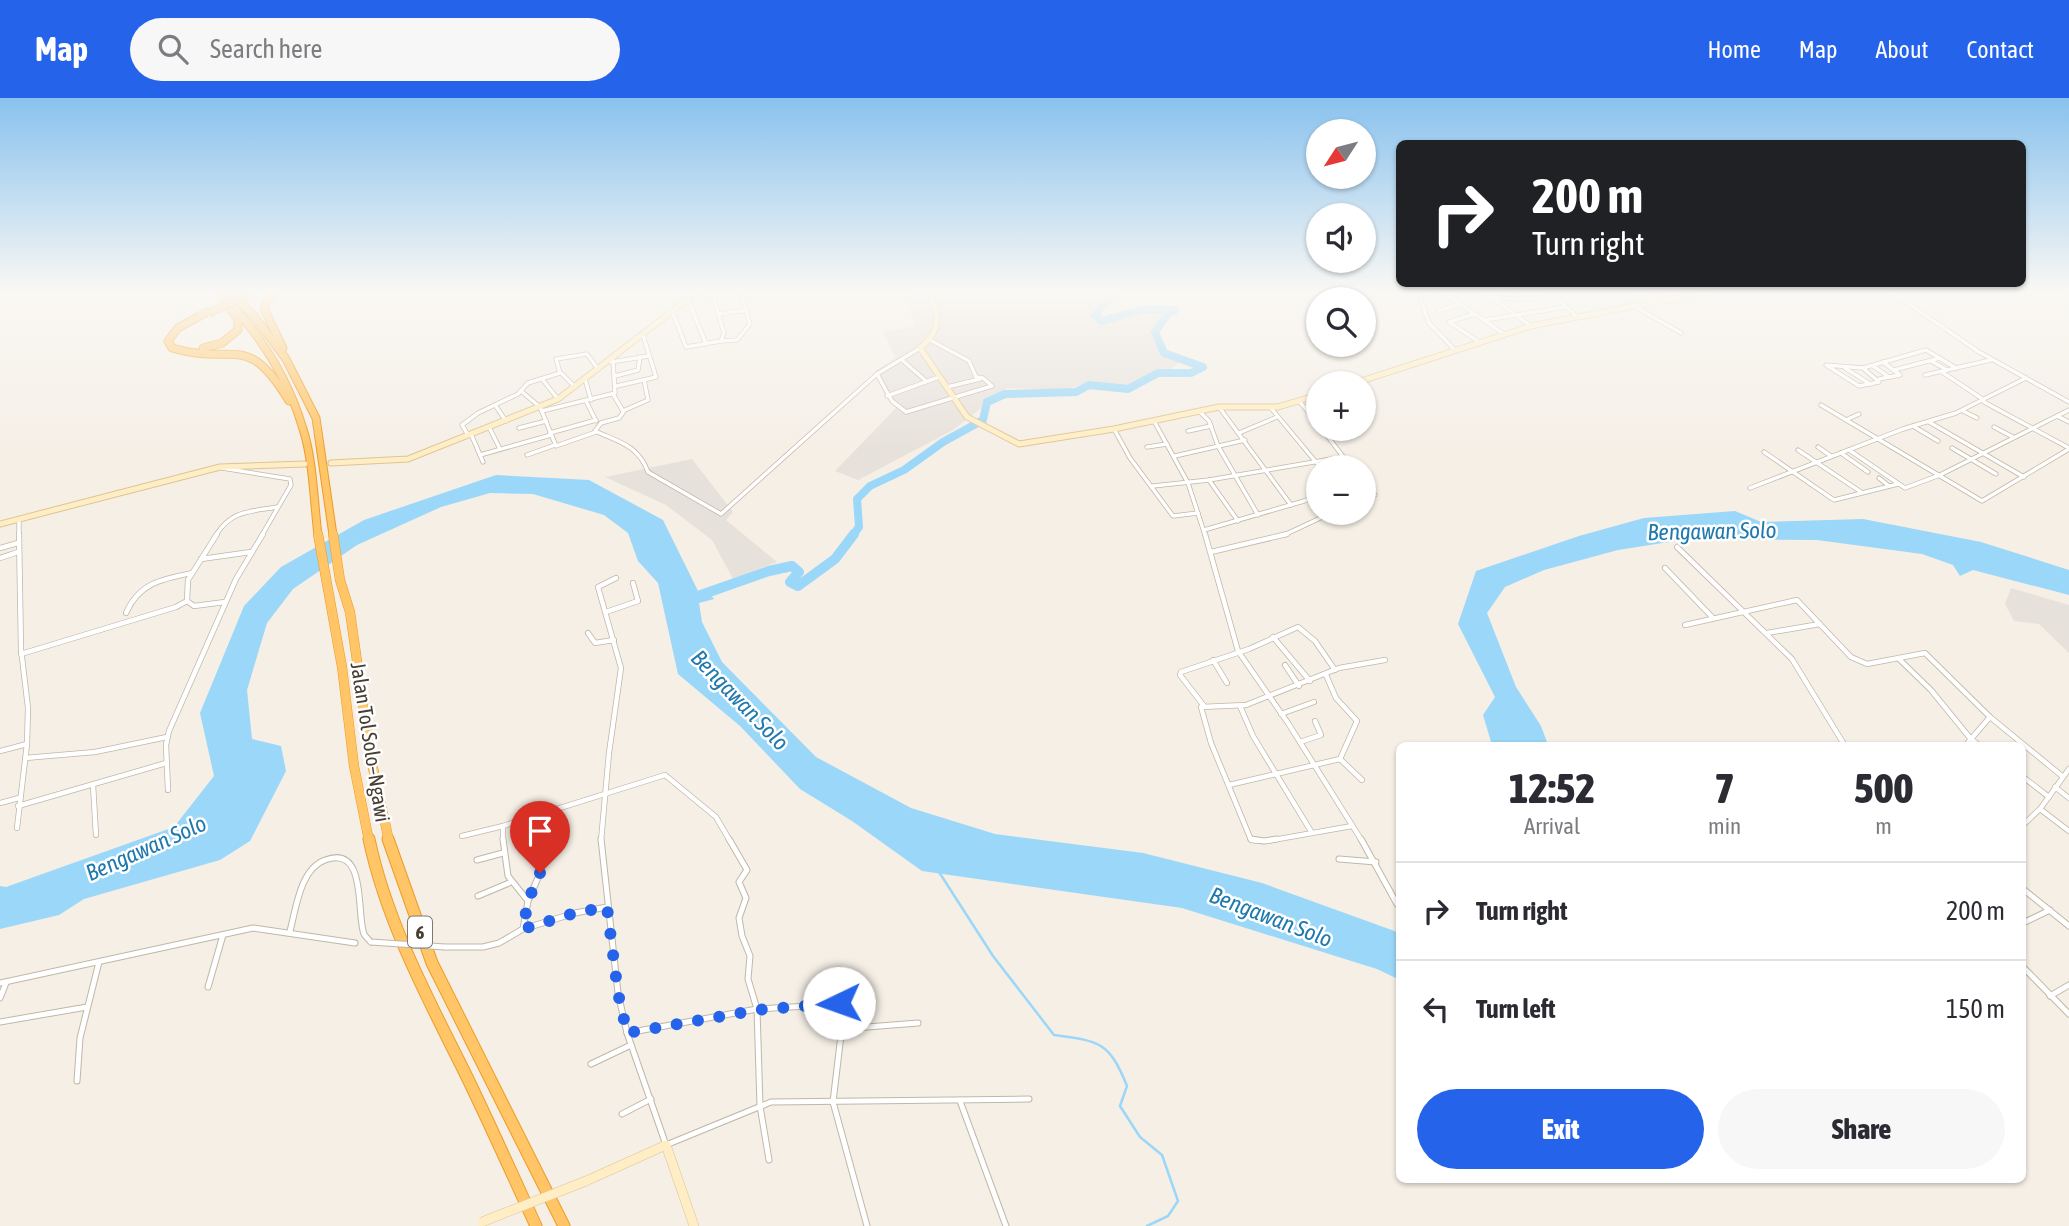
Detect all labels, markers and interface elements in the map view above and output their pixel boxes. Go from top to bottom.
search box [130,18,620,81]
text: Map [35,30,88,68]
icon: search [154,30,192,68]
text: Search here [210,34,322,64]
text: Home [1707,36,1761,63]
text: Map [1799,36,1837,63]
text: About [1875,36,1928,63]
text: Contact [1966,36,2034,63]
north arrow [1306,119,1376,189]
map controls [1306,119,1376,525]
text: 200 m [1532,167,1643,223]
icon: right [1417,168,1508,259]
button: sound [1306,203,1376,273]
text: Turn right [1532,225,1645,262]
button: search [1306,287,1376,357]
button: + [1306,371,1376,441]
button: − [1306,455,1376,525]
water label: Bengawan Solo [1647,517,1777,545]
water label: Bengawan Solo [686,645,794,755]
street label: Jalan Tol Solo–Ngawi [347,660,395,824]
text: 12:52 [1509,764,1595,812]
text: 7 [1715,764,1734,812]
text: 500 [1854,764,1913,812]
pin [510,801,570,873]
water label: Bengawan Solo [82,810,210,886]
icon: arrive [521,812,559,850]
text: Arrival [1524,813,1580,839]
text: min [1708,813,1741,839]
text: m [1875,813,1892,839]
water label: Bengawan Solo [1206,882,1336,952]
icon: right [1417,892,1455,930]
text: Turn right [1476,896,1567,926]
text: 200 m [1946,896,2005,926]
road number: 6 [408,916,432,947]
position arrow [802,966,876,1040]
icon: left [1417,990,1455,1028]
text: Turn left [1476,994,1556,1024]
text: 150 m [1946,994,2005,1024]
button: Exit [1417,1089,1704,1169]
button: Share [1718,1089,2005,1169]

